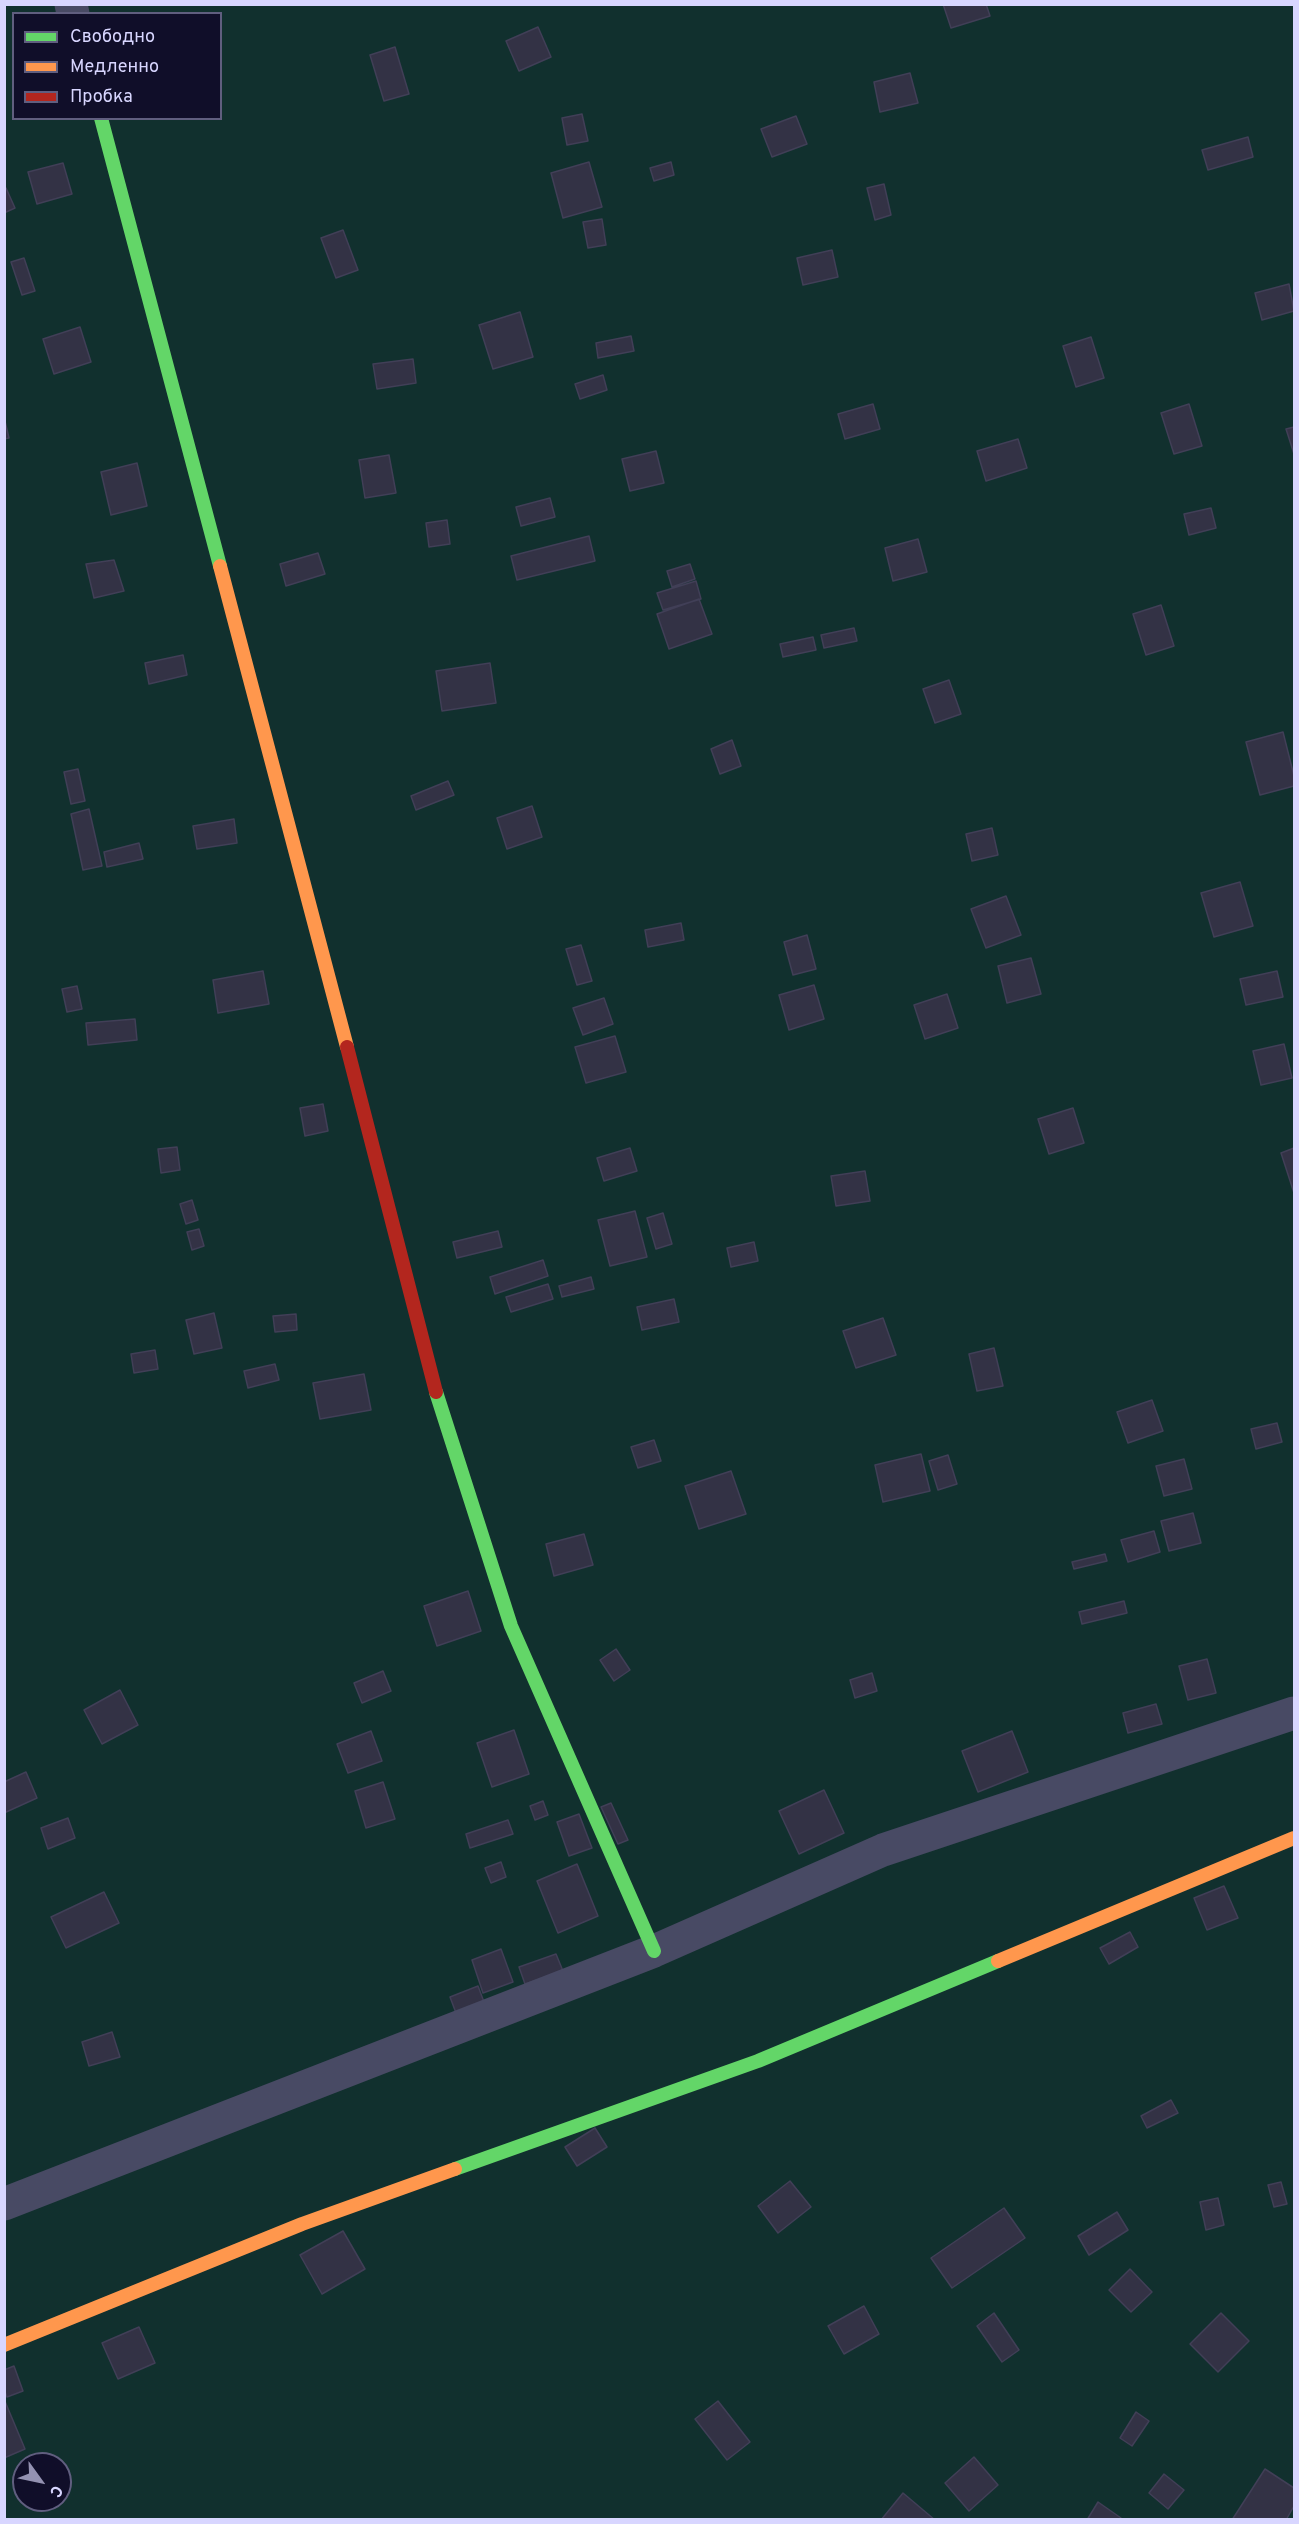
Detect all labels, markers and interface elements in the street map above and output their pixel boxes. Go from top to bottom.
legend [12,12,222,120]
text: Свободно [70,26,155,49]
text: Медленно [70,56,159,79]
text: Пробка [70,86,133,109]
north arrow [12,2452,72,2512]
text: С [44,2481,67,2500]

